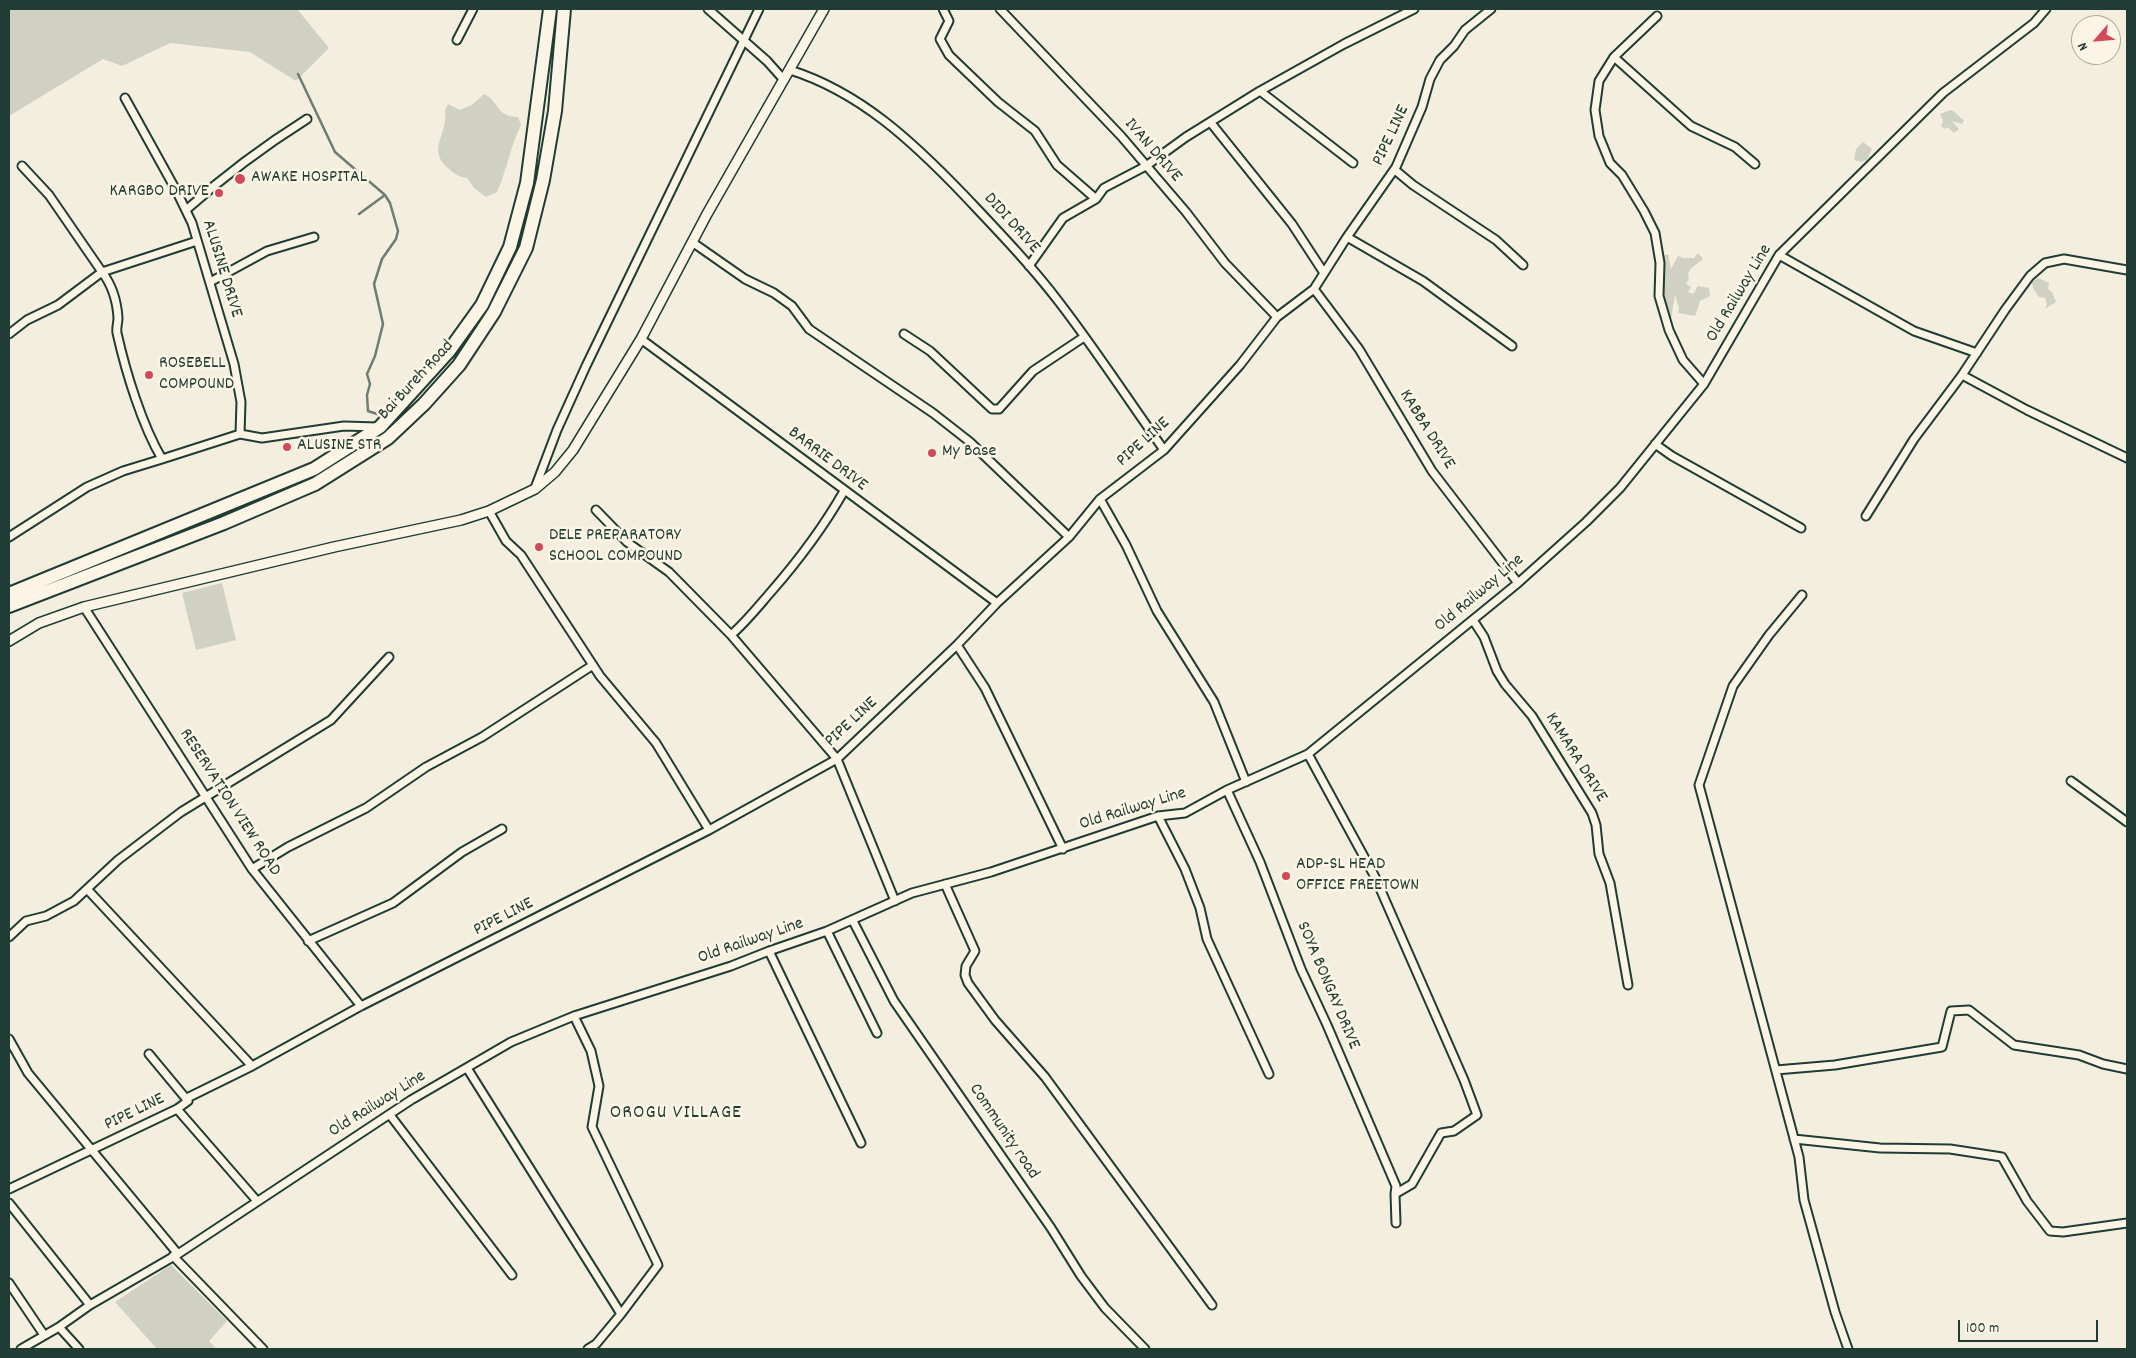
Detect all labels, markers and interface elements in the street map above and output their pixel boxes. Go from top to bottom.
north arrow [2071,15,2121,65]
text: N [2073,39,2094,54]
street label: PIPE LINE [1369,102,1415,170]
street label: IVAN DRIVE [1118,115,1186,187]
place label: AWAKE HOSPITAL [251,168,367,190]
marker: AWAKE HOSPITAL [233,172,247,186]
place label: KARGBO DRIVE [110,182,209,204]
marker: KARGBO DRIVE [213,187,225,199]
street label: DIDI DRIVE [978,189,1044,259]
street label: ALUSINE DRIVE [196,218,246,320]
street label: Old Railway Line [1702,241,1778,347]
street label: Bai Bureh Road [375,337,459,425]
place label: ROSEBELL COMPOUND [159,354,234,396]
marker: ROSEBELL COMPOUND [143,369,155,381]
street label: KABBA DRIVE [1393,386,1459,474]
street label: PIPE LINE [1113,413,1175,473]
street label: BARRIE DRIVE [783,423,871,497]
place label: ALUSINE STR [297,436,381,458]
marker: ALUSINE STR [281,441,293,453]
place label: My Base [942,442,996,464]
marker: My Base [926,447,938,459]
place label: DELE PREPARATORY SCHOOL COMPOUND [549,526,682,568]
marker: DELE PREPARATORY SCHOOL COMPOUND [533,541,545,553]
street label: Old Railway Line [1431,550,1529,638]
street label: PIPE LINE [821,693,883,753]
street label: KAMARA DRIVE [1539,709,1611,807]
street label: RESERVATION VIEW ROAD [173,725,285,881]
street label: Old Railway Line [1077,784,1189,836]
place label: ADP-SL HEAD OFFICE FREETOWN [1296,855,1419,898]
marker: ADP-SL HEAD OFFICE FREETOWN [1280,870,1292,882]
street label: PIPE LINE [470,894,538,942]
street label: Old Railway Line [695,914,807,970]
street label: SOYA BONGAY DRIVE [1290,919,1364,1053]
street label: Old Railway Line [326,1067,430,1143]
street label: Community road [963,1080,1043,1184]
street label: PIPE LINE [101,1089,169,1137]
district label: OROGU VILLAGE [608,1102,744,1126]
scale bar [1961,1310,2101,1342]
text: 100 m [1966,1318,1999,1340]

